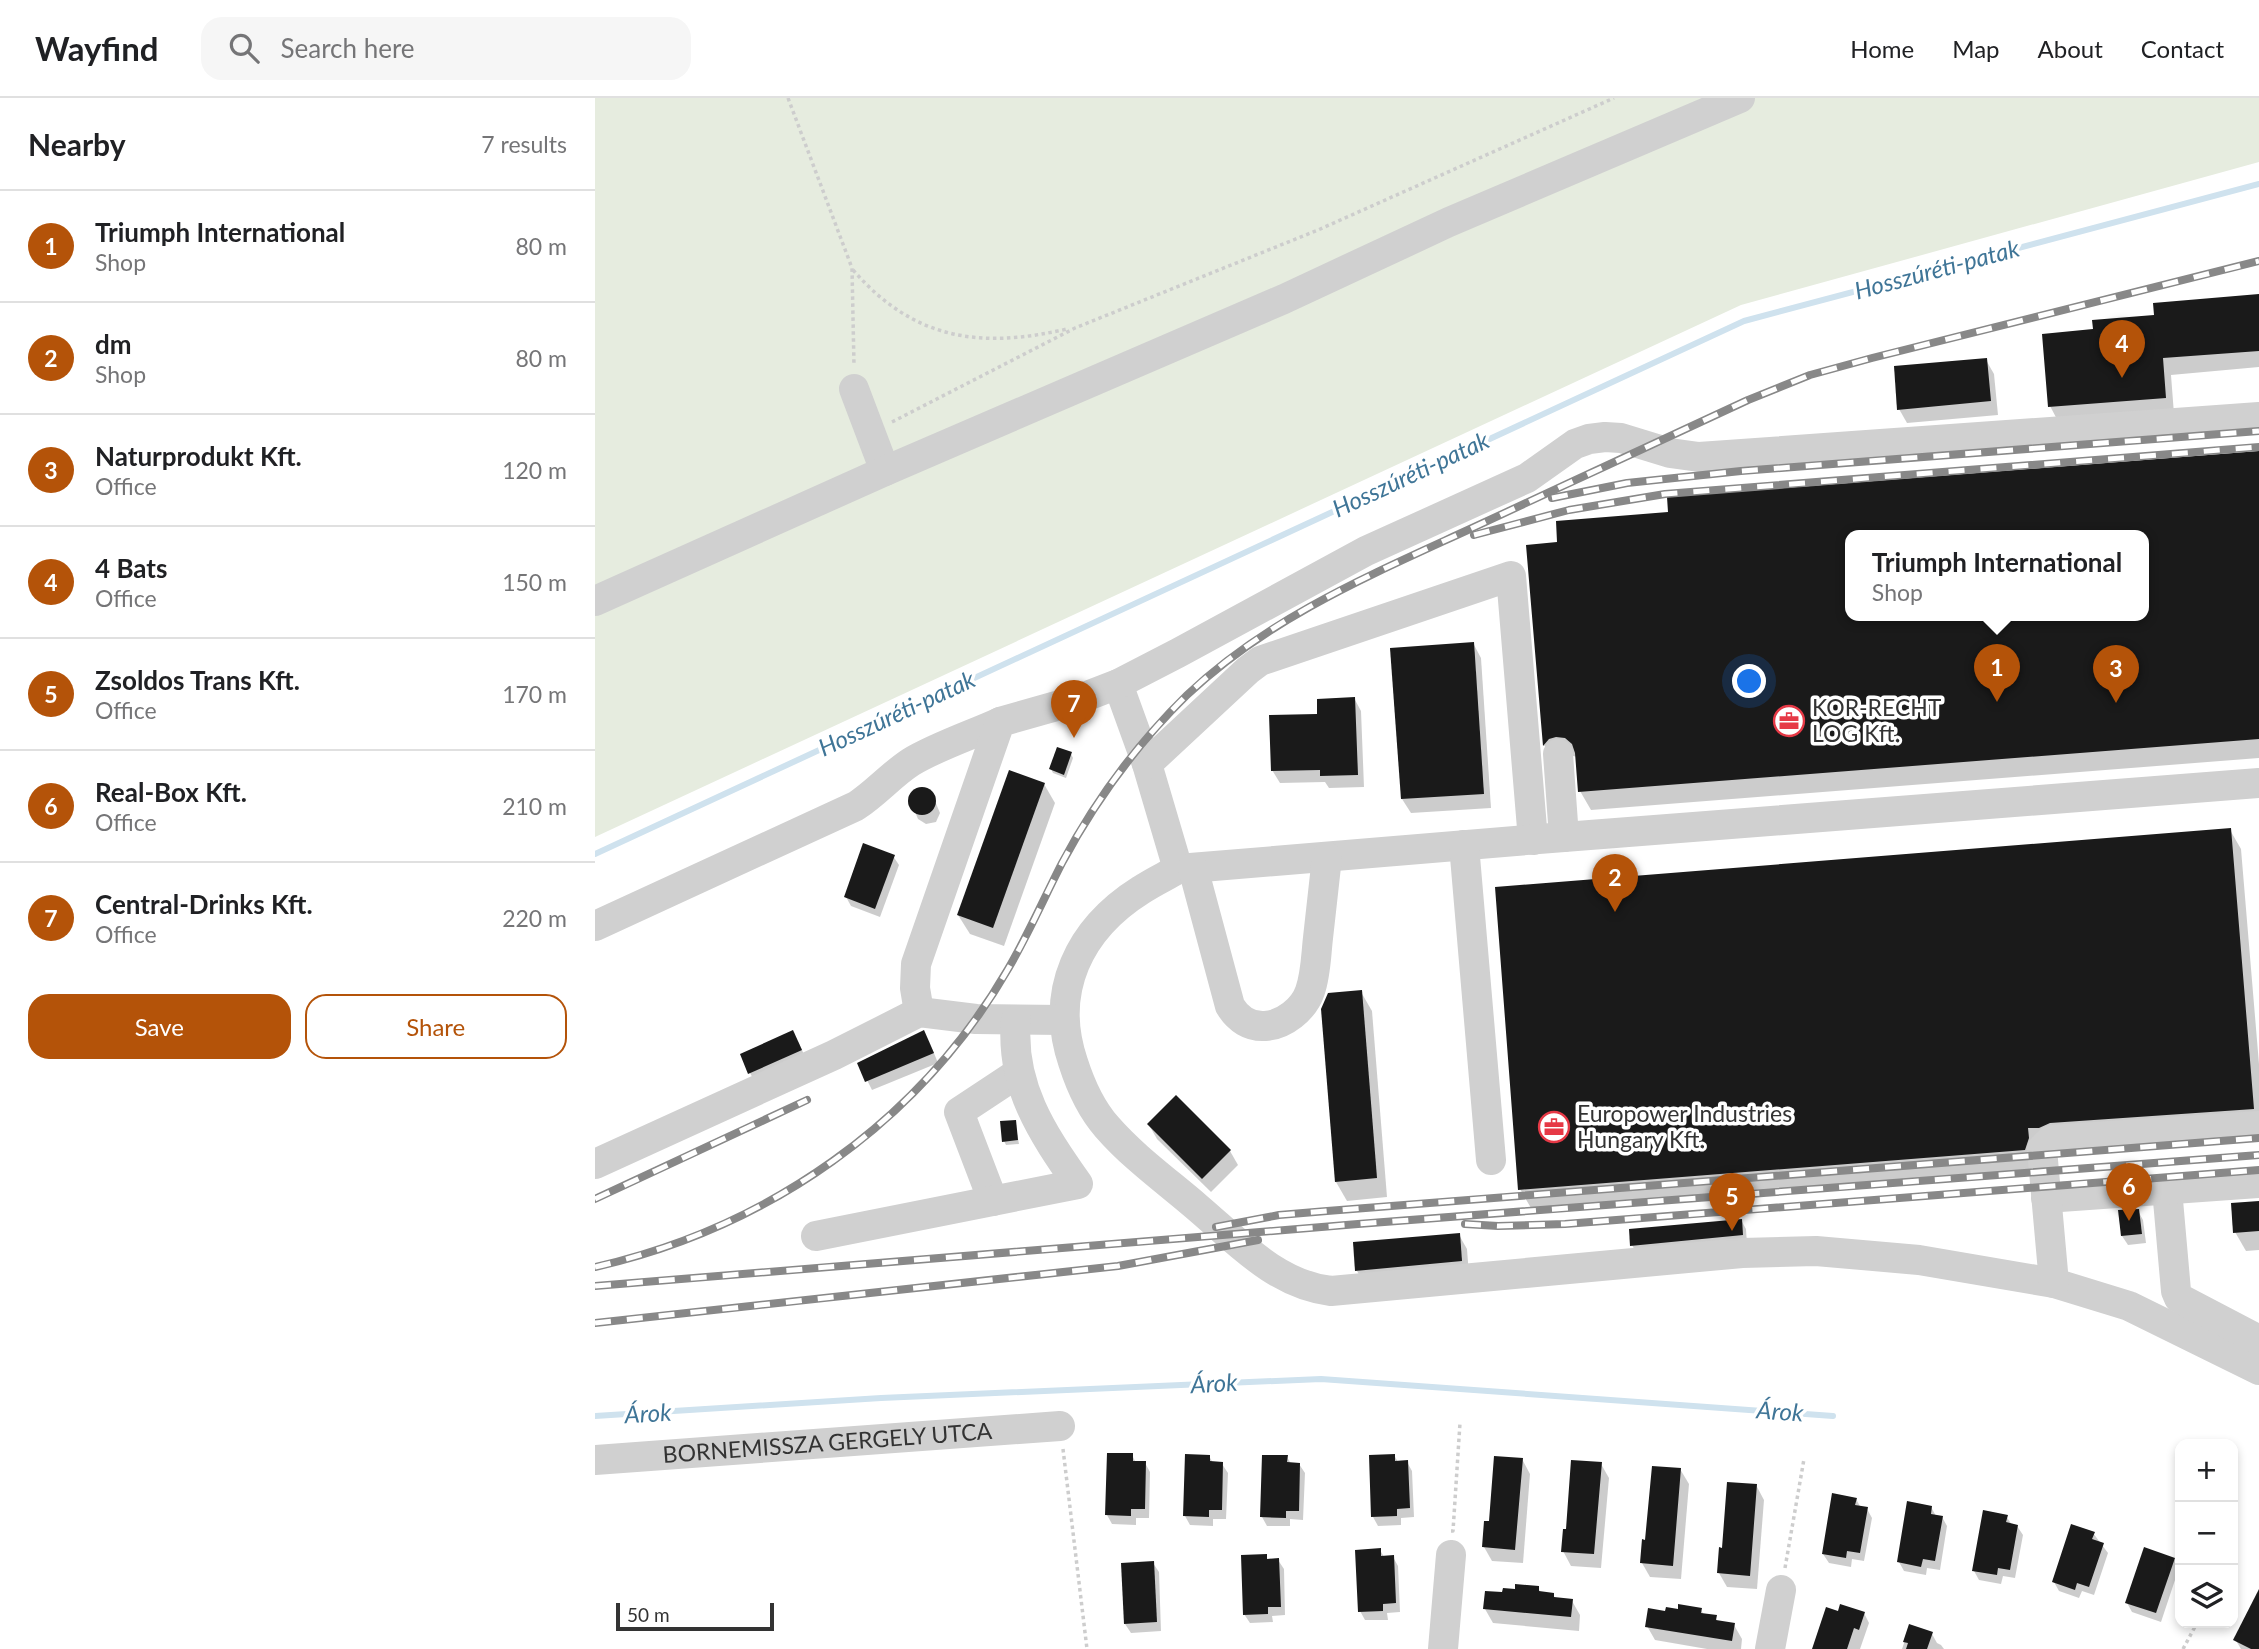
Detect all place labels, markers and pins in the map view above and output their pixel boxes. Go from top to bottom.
pin: 4 [2099,320,2145,378]
pin: 1 [1974,644,2020,702]
pin: 3 [2093,645,2139,703]
pin: 7 [1051,680,1097,738]
place label: KOR-RECHT LOG Kft. [1812,693,1942,747]
office icon: KOR-RECHT LOG Kft. [1772,704,1806,738]
pin: 2 [1592,854,1638,912]
place label: Europower Industries Hungary Kft. [1577,1099,1792,1153]
office icon: Europower Industries Hungary Kft. [1537,1110,1571,1144]
pin: 6 [2106,1163,2152,1221]
pin: 5 [1709,1173,1755,1231]

